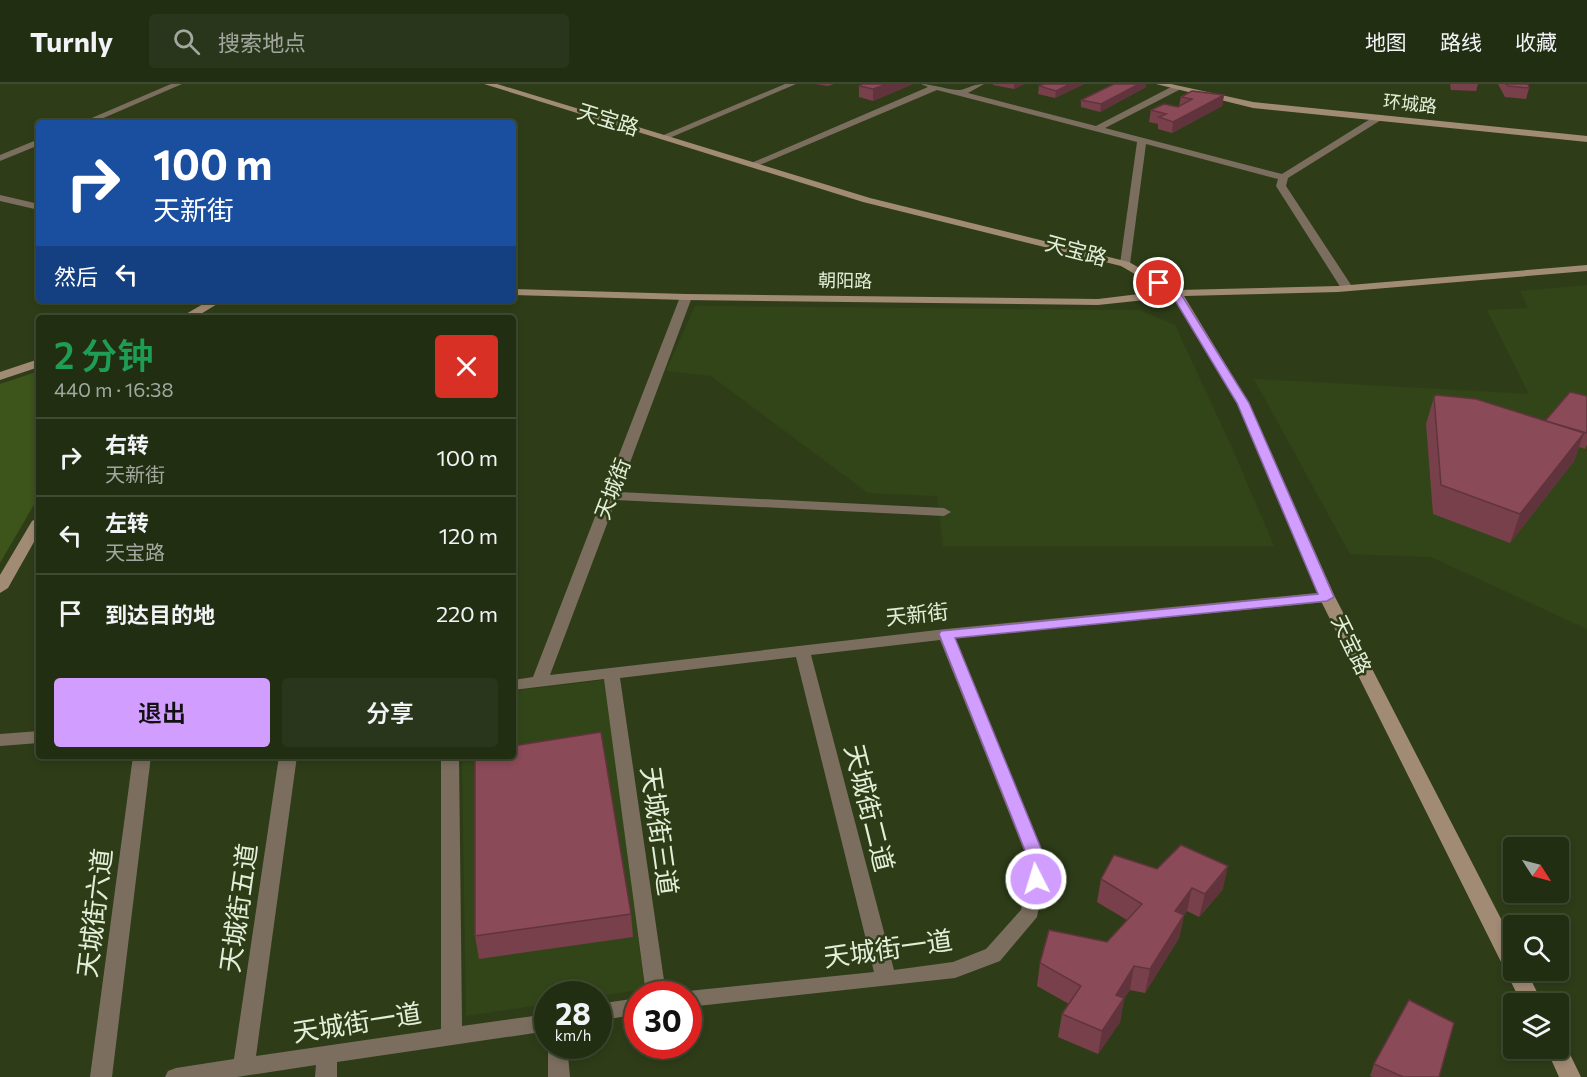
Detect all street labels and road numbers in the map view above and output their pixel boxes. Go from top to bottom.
street label: 环城路 [1382,89,1438,117]
street label: 天宝路 [575,97,642,140]
street label: 天宝路 [1043,229,1110,270]
street label: 朝阳路 [818,269,872,291]
street label: 天城街 [589,455,635,522]
street label: 天新街 [884,598,949,629]
street label: 天宝路 [1327,611,1377,678]
street label: 天城街二道 [840,741,901,874]
street label: 天城街三道 [636,764,685,897]
street label: 天城街五道 [213,841,262,974]
street label: 天城街六道 [70,846,117,979]
street label: 天城街一道 [821,923,954,972]
street label: 天城街一道 [290,996,423,1047]

